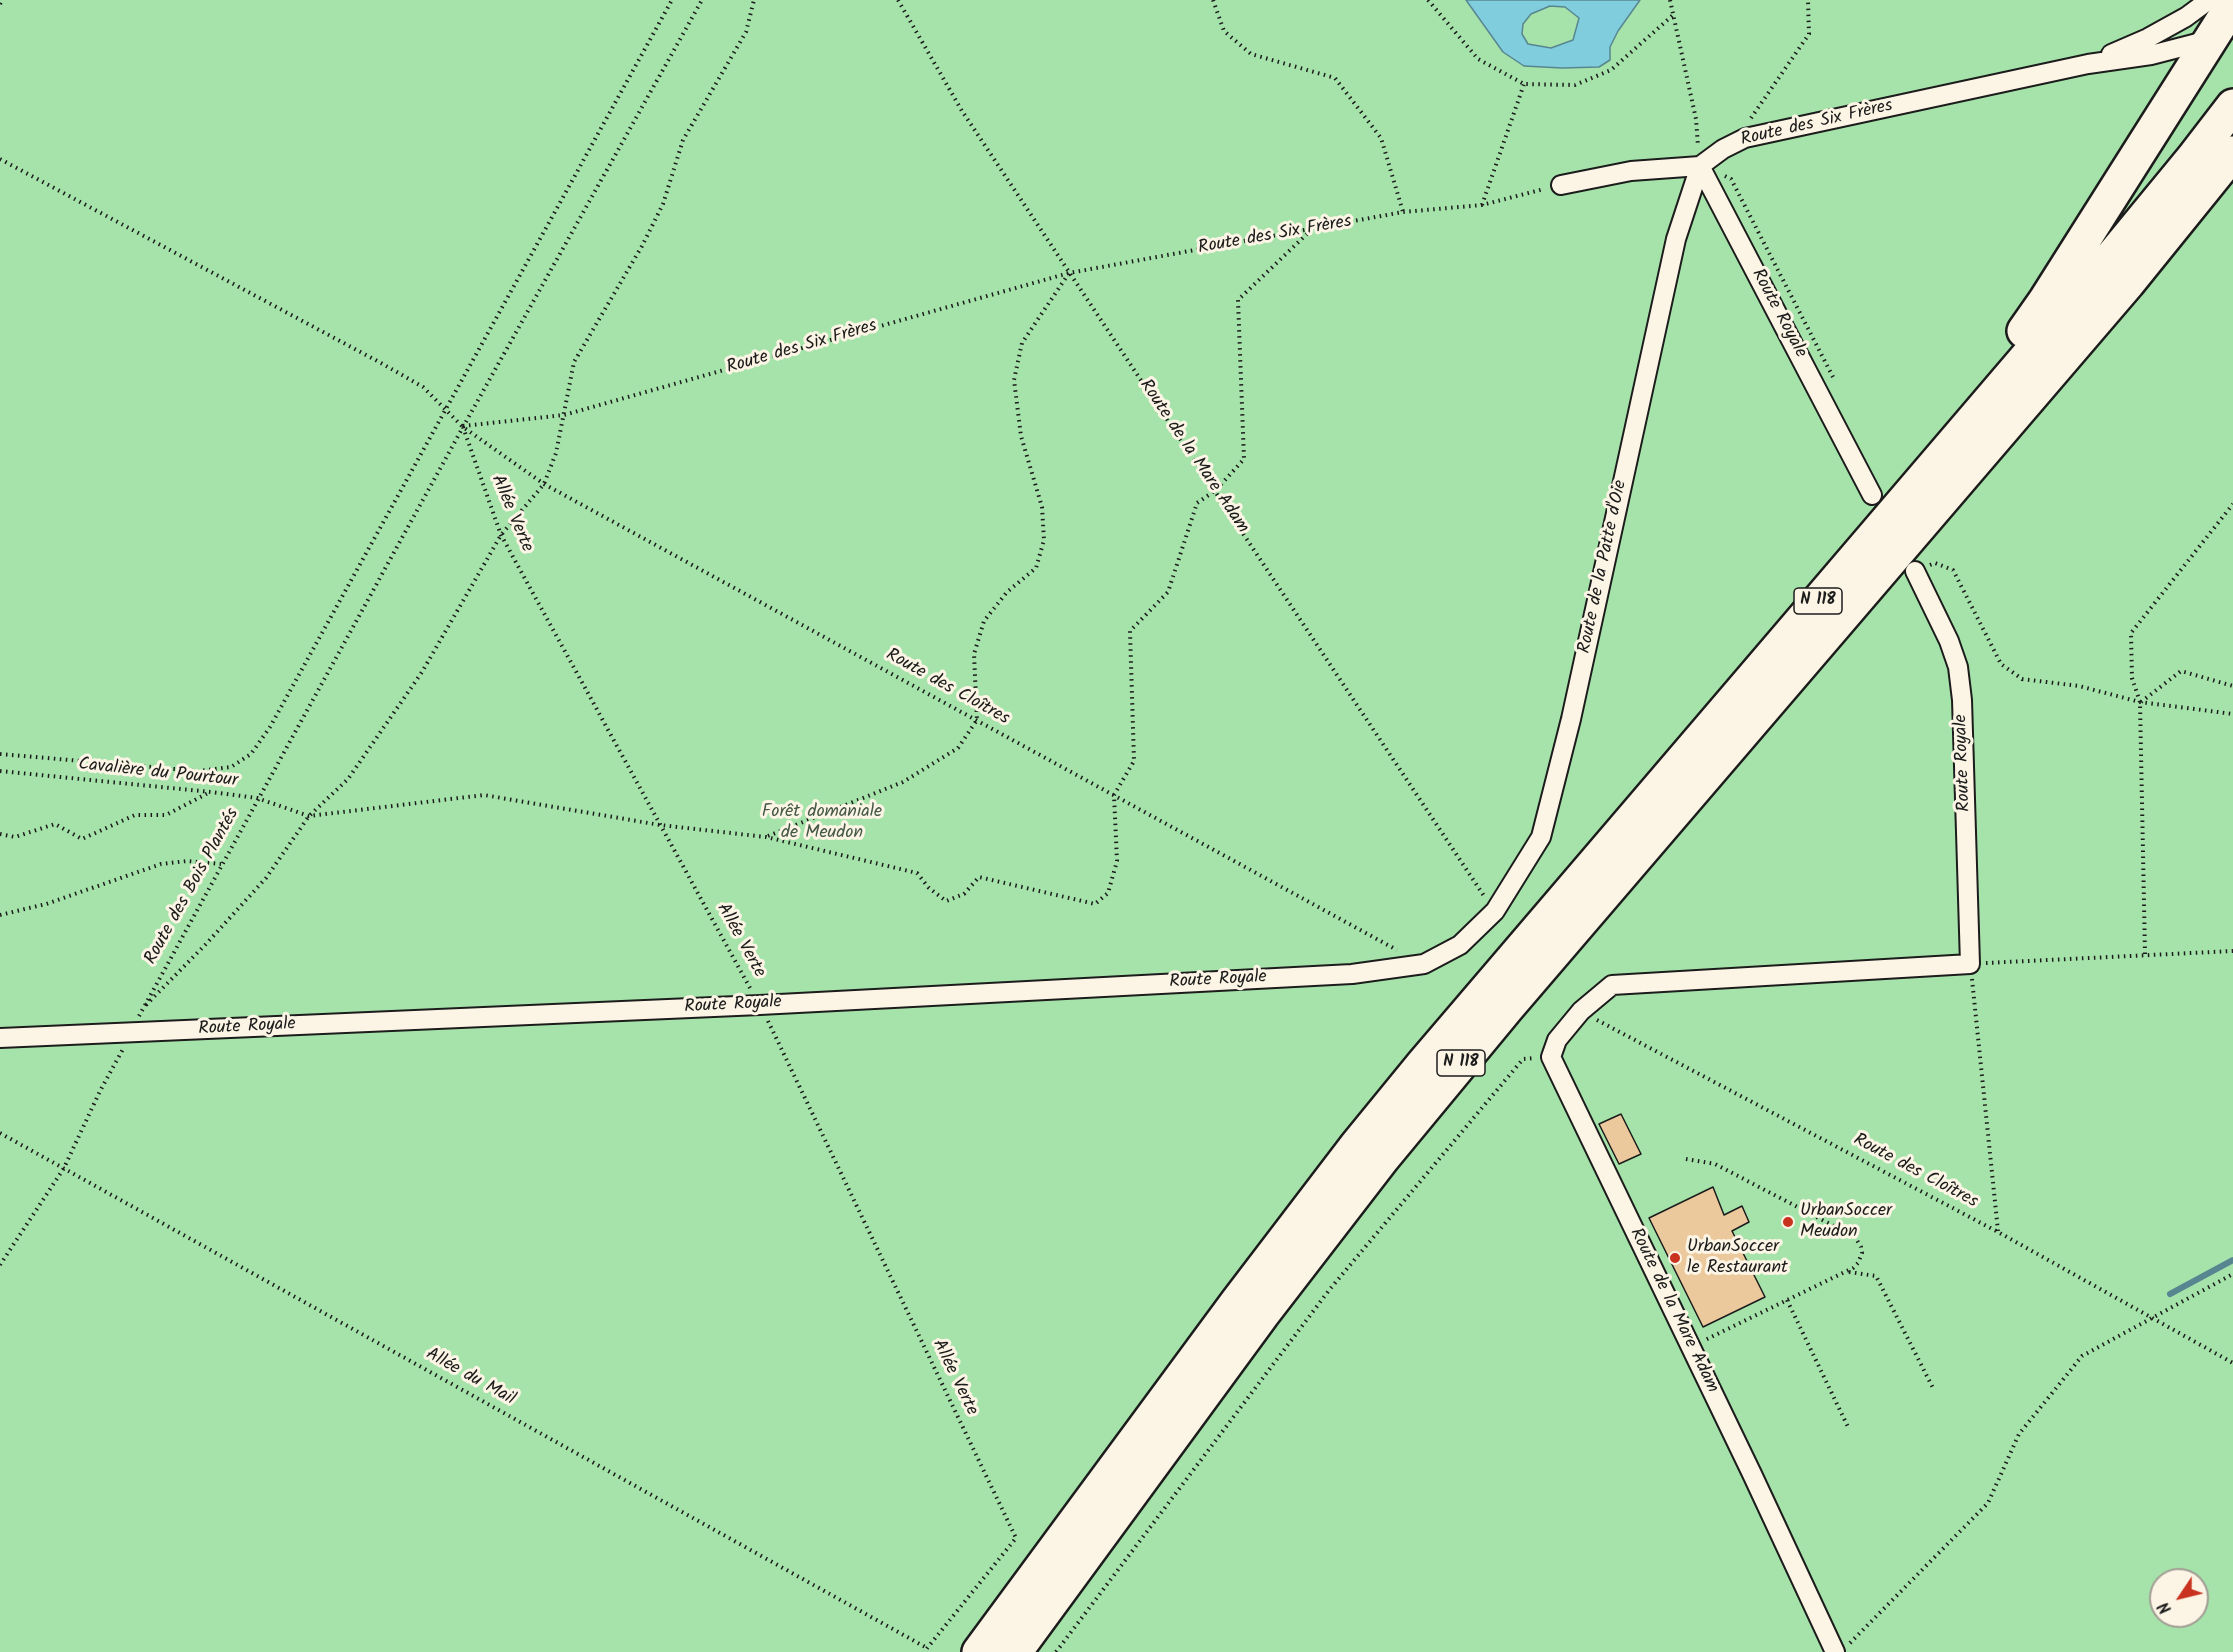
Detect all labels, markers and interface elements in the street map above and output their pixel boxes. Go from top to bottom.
street label: Route des Six Frères [1739,96,1895,152]
street label: Route des Six Frères [1197,212,1353,260]
street label: Route Royale [1746,266,1810,362]
street label: Route des Six Frères [724,316,880,380]
street label: Route de la Mare Adam [1134,376,1252,538]
street label: Allée Verte [485,472,537,556]
street label: Route de la Patte d'Oie [1575,478,1633,656]
road number: N 118 [1794,588,1842,614]
street label: Route des Cloîtres [881,645,1013,731]
street label: Route Royale [1952,714,1976,812]
street label: Cavalière du Pourtour [77,755,239,793]
park label: Forêt domaniale de Meudon [762,802,882,844]
street label: Route des Bois Plantés [141,805,245,969]
street label: Allée Verte [711,900,769,982]
street label: Route Royale [1169,968,1267,994]
street label: Route Royale [684,993,782,1019]
street label: Route Royale [198,1015,296,1041]
road number: N 118 [1437,1050,1485,1076]
street label: Route des Cloîtres [1849,1130,1981,1214]
place label: UrbanSoccer Meudon [1800,1201,1892,1244]
marker: UrbanSoccer Meudon [1781,1215,1795,1229]
street label: Route de la Mare Adam [1624,1225,1722,1397]
place label: UrbanSoccer le Restaurant [1687,1237,1788,1280]
marker: UrbanSoccer le Restaurant [1668,1251,1682,1265]
street label: Allée Verte [926,1337,982,1419]
street label: Allée du Mail [421,1345,519,1411]
north arrow [2149,1568,2209,1628]
text: N [2152,1596,2179,1619]

